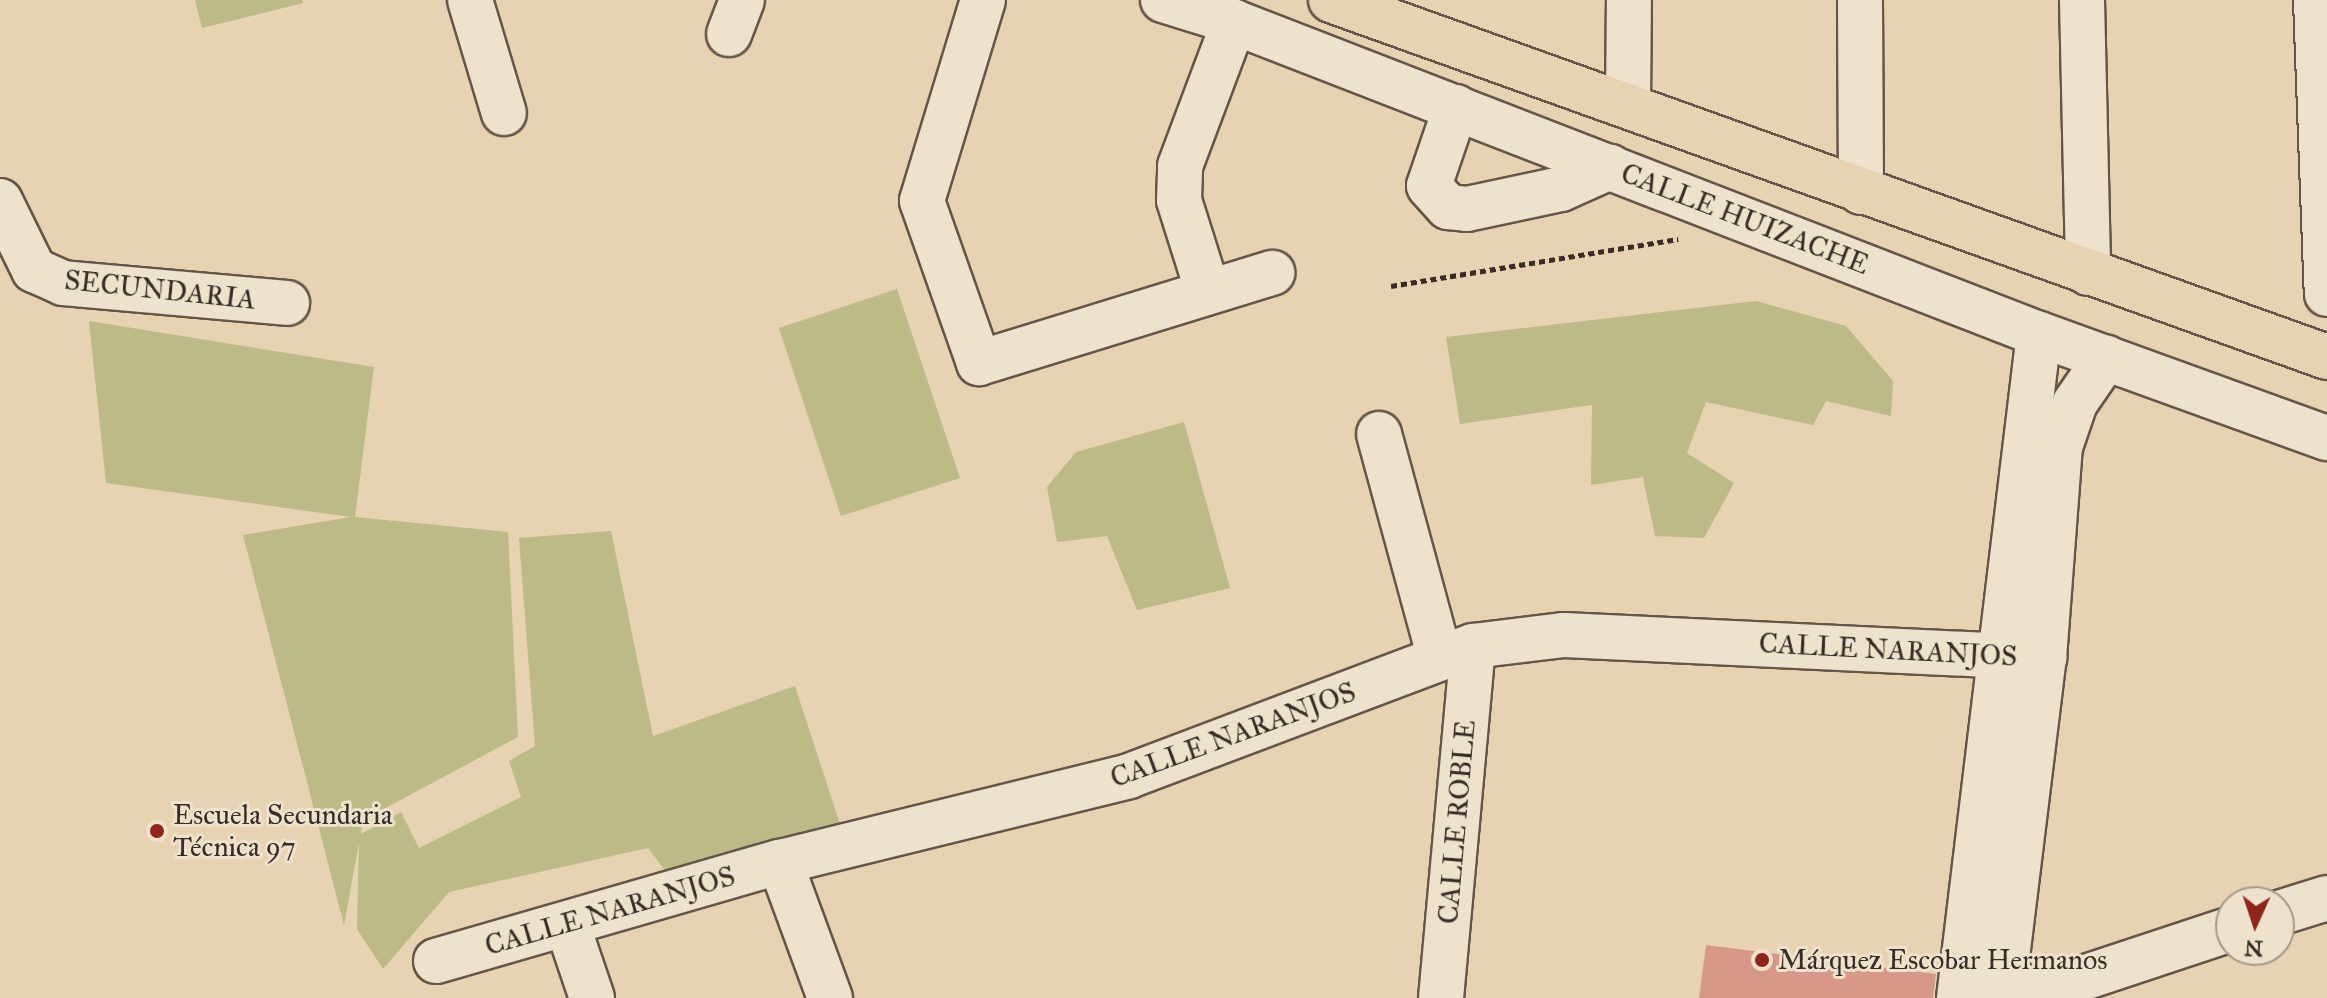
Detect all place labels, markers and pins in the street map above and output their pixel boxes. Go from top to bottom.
place label: Escuela Secundaria Técnica 97 [173,798,393,864]
marker: Escuela Secundaria Técnica 97 [148,822,166,840]
place label: Márquez Escobar Hermanos [1778,943,2108,977]
marker: Márquez Escobar Hermanos [1753,951,1771,969]

